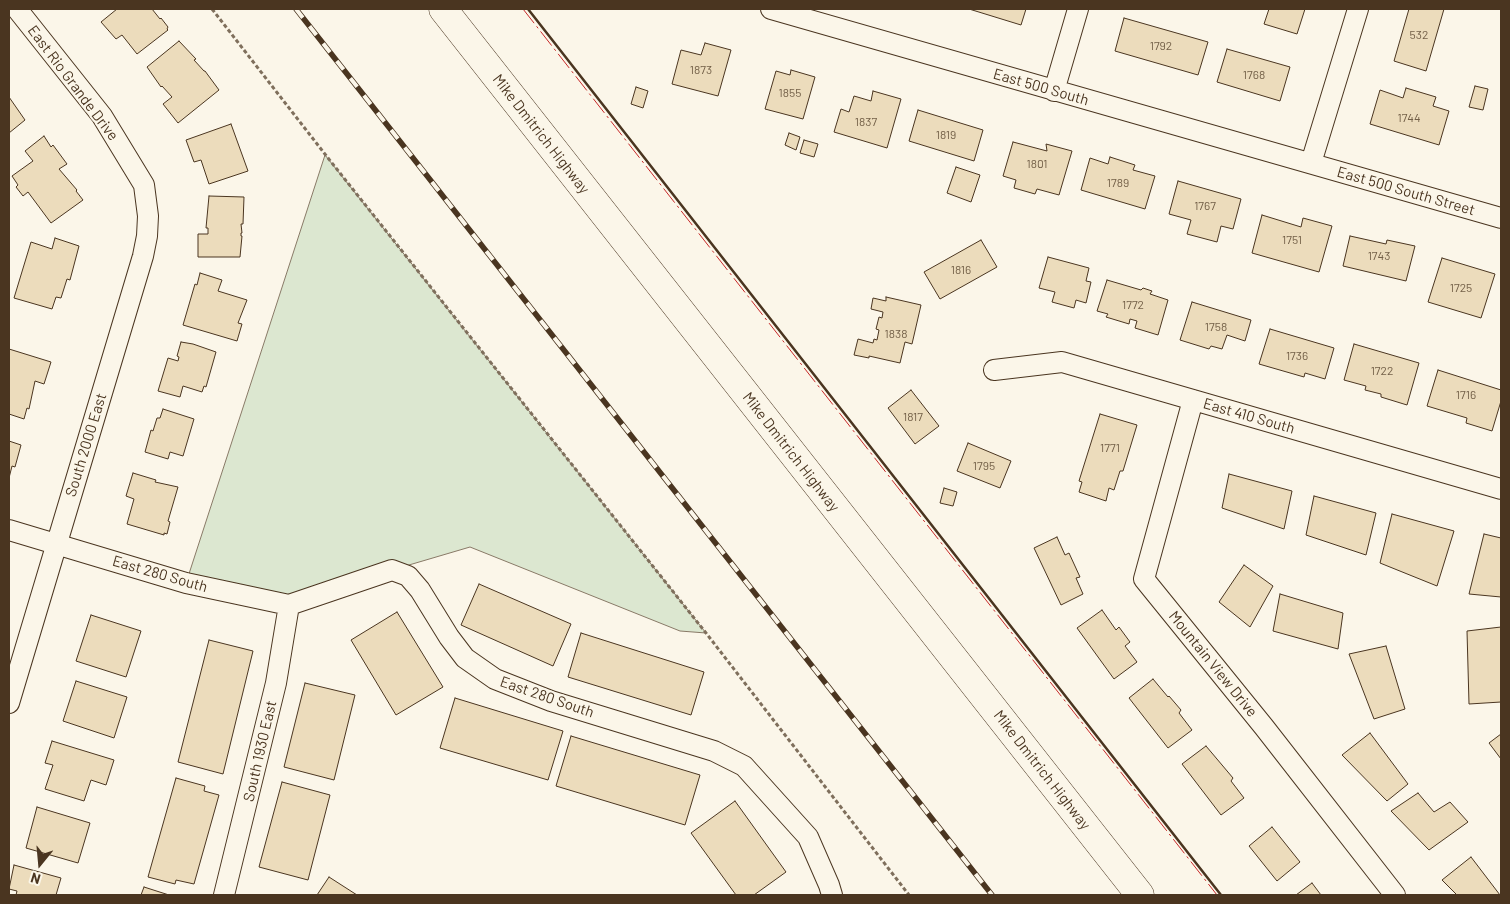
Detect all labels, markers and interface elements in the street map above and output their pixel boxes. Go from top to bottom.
street label: East Rio Grande Drive [24,22,122,144]
house number: 532 [1410,28,1428,42]
house number: 1792 [1150,39,1172,53]
house number: 1873 [690,63,712,77]
street label: East 500 South [991,65,1091,109]
house number: 1768 [1243,68,1265,82]
street label: Mike Dmitrich Highway [489,71,593,197]
house number: 1855 [779,86,801,100]
house number: 1744 [1397,111,1421,125]
house number: 1837 [855,115,877,129]
house number: 1819 [936,128,956,142]
house number: 1801 [1026,157,1048,171]
street label: East 500 South Street [1335,163,1477,219]
house number: 1789 [1107,176,1129,190]
house number: 1767 [1194,199,1216,213]
house number: 1751 [1282,233,1302,247]
house number: 1743 [1368,249,1390,263]
house number: 1816 [951,263,971,277]
house number: 1725 [1450,281,1472,295]
house number: 1772 [1122,298,1144,312]
house number: 1758 [1205,320,1227,334]
house number: 1838 [885,327,907,341]
house number: 1736 [1286,349,1308,363]
house number: 1722 [1371,364,1393,378]
house number: 1716 [1456,388,1476,402]
street label: Mike Dmitrich Highway [739,389,843,515]
street label: South 2000 East [62,391,110,499]
street label: East 410 South [1201,394,1297,438]
house number: 1817 [903,410,923,424]
house number: 1771 [1100,441,1120,455]
house number: 1795 [973,459,995,473]
street label: East 280 South [110,552,210,596]
street label: Mountain View Drive [1165,608,1261,720]
street label: East 280 South [498,672,596,722]
street label: South 1930 East [240,699,280,803]
street label: Mike Dmitrich Highway [990,707,1094,833]
north arrow [15,839,65,889]
text: N [29,869,42,888]

